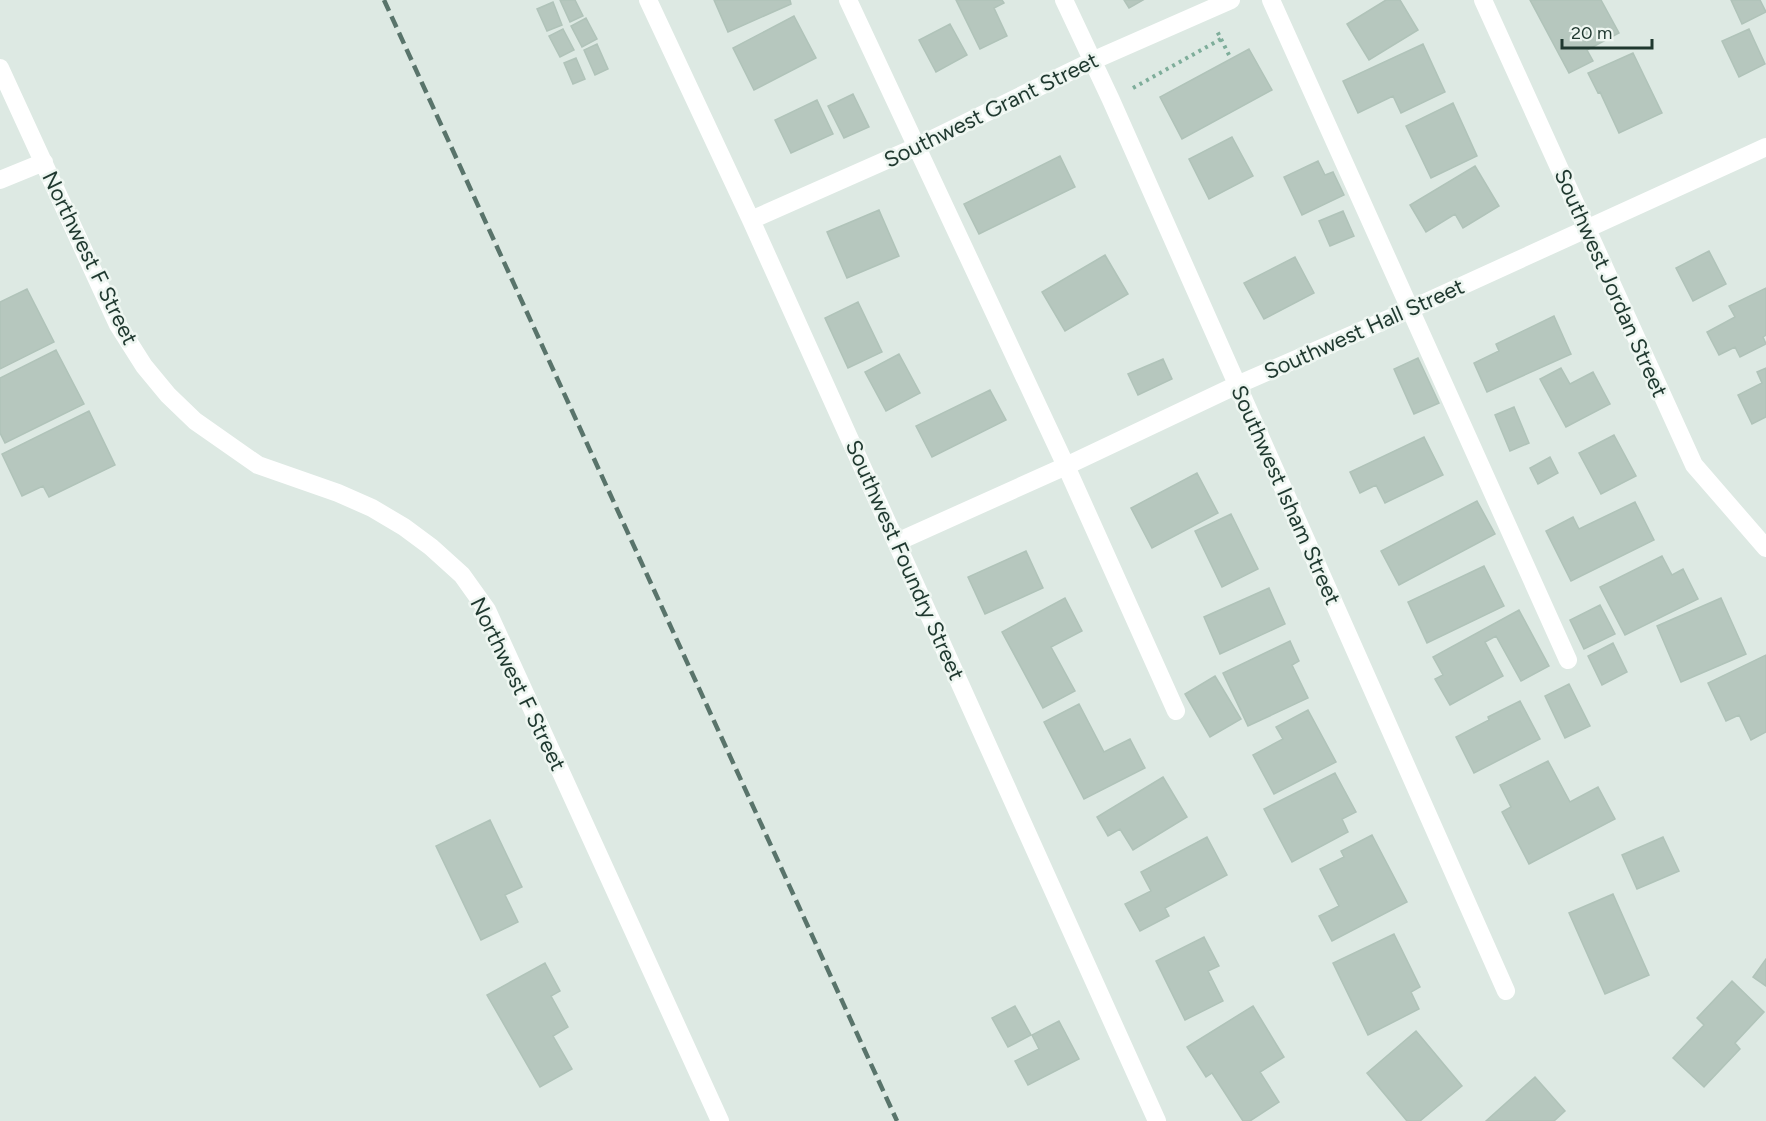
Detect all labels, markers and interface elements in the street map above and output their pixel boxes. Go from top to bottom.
scale bar [1562,12,1652,50]
text: 20 m [1571,22,1612,44]
street label: Southwest Grant Street [879,46,1103,174]
street label: Southwest Jordan Street [1548,165,1674,401]
street label: Northwest F Street [36,167,144,349]
street label: Southwest Hall Street [1260,273,1468,385]
street label: Southwest Isham Street [1225,381,1347,609]
street label: Southwest Foundry Street [840,436,970,684]
street label: Northwest F Street [464,593,572,775]

